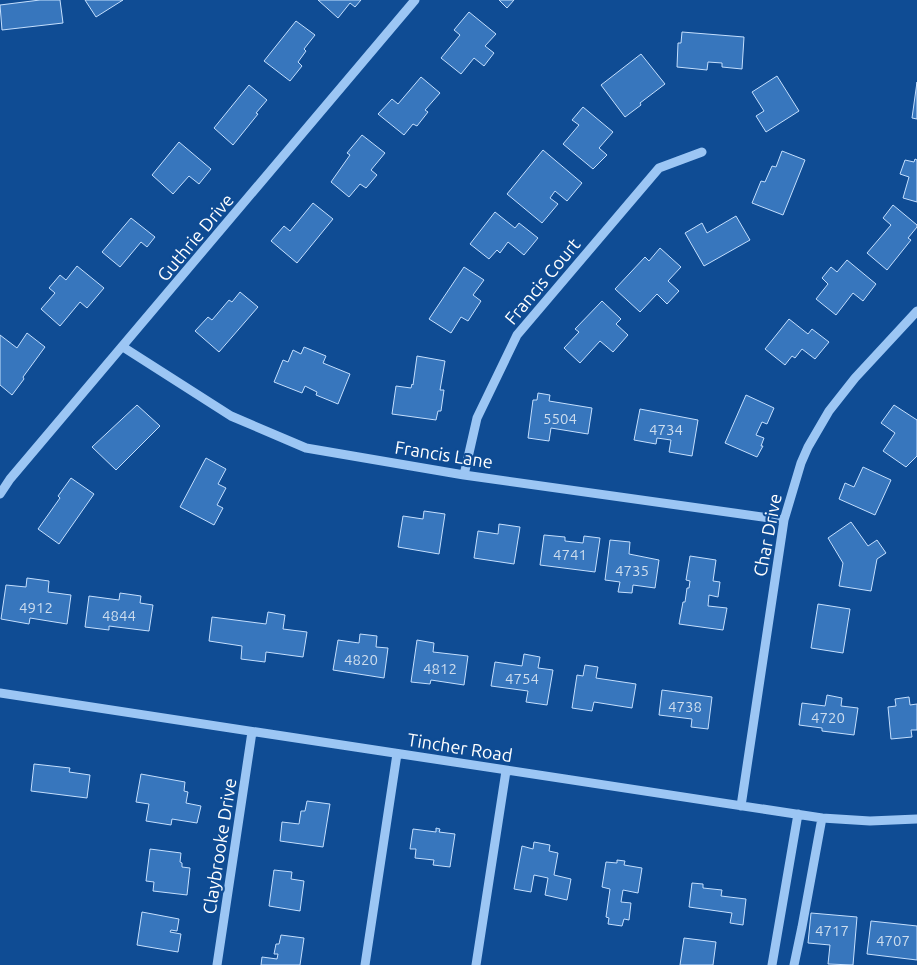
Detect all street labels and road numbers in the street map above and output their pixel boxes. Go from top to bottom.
street label: Guthrie Drive [153,189,237,285]
street label: Francis Court [500,234,584,328]
street label: Francis Lane [394,436,494,472]
street label: Char Drive [749,492,785,578]
street label: Tincher Road [406,729,514,765]
street label: Claybrooke Drive [198,777,240,915]

